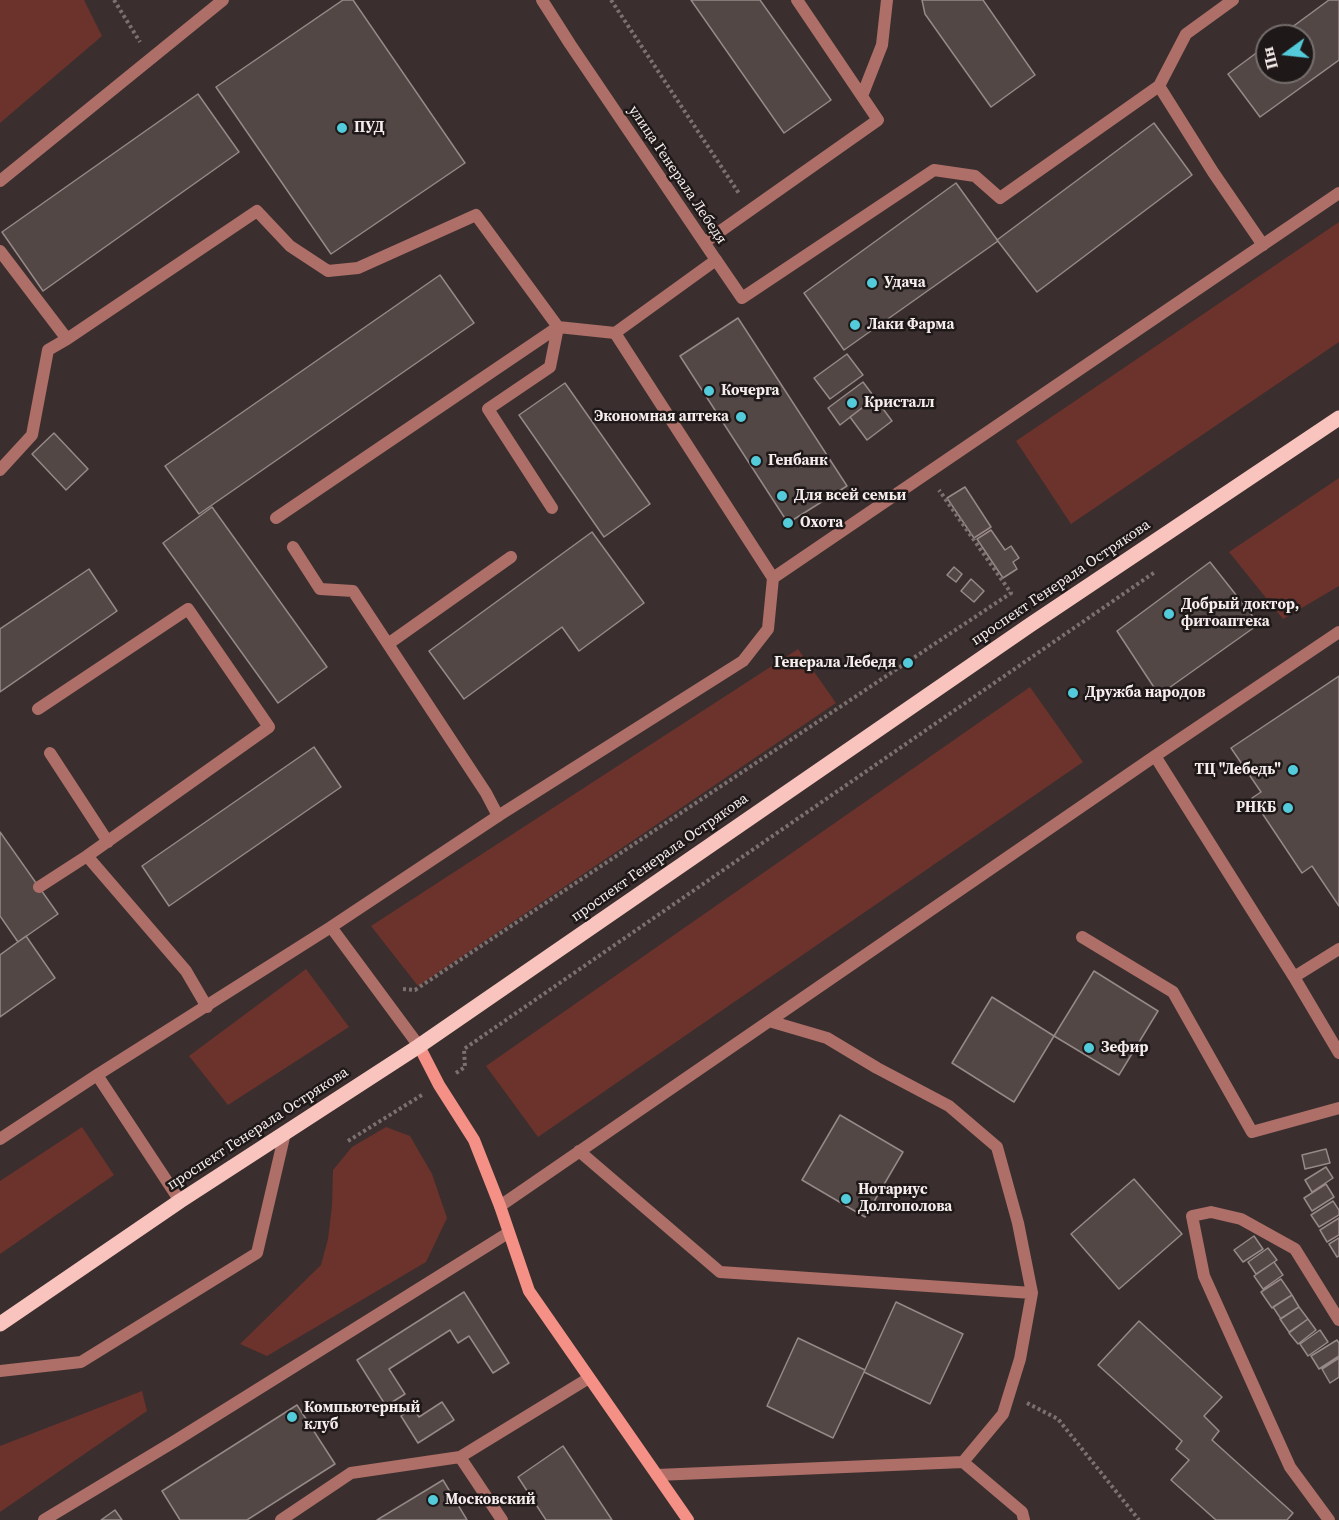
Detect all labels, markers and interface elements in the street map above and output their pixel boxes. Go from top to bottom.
north arrow [1255,24,1315,84]
text: Пн [1256,44,1283,72]
street label: улица Генерала Лебедя [624,102,730,248]
place label: ПУД [354,119,384,137]
marker: ПУД [335,121,349,135]
place label: Удача [884,274,926,292]
marker: Удача [865,276,879,290]
place label: Лаки Фарма [867,316,954,334]
marker: Лаки Фарма [848,318,862,332]
place label: Кочерга [721,382,780,400]
marker: Кочерга [702,384,716,398]
place label: Кристалл [864,394,935,412]
marker: Кристалл [845,396,859,410]
place label: Экономная аптека [594,408,729,426]
marker: Экономная аптека [734,410,748,424]
place label: Генбанк [768,452,828,470]
marker: Генбанк [749,454,763,468]
place label: Для всей семьи [794,487,906,505]
marker: Для всей семьи [775,489,789,503]
place label: Охота [800,514,843,532]
marker: Охота [781,516,795,530]
street label: проспект Генерала Острякова [968,516,1154,650]
place label: Добрый доктор, фитоаптека [1181,596,1299,631]
marker: Добрый доктор, фитоаптека [1162,607,1176,621]
place label: Генерала Лебедя [774,654,896,672]
marker: Генерала Лебедя [901,656,915,670]
place label: Дружба народов [1085,684,1205,702]
marker: Дружба народов [1066,686,1080,700]
place label: ТЦ "Лебедь" [1195,761,1281,779]
marker: ТЦ "Лебедь" [1286,763,1300,777]
street label: проспект Генерала Острякова [568,790,752,926]
place label: РНКБ [1236,799,1276,817]
marker: РНКБ [1281,801,1295,815]
place label: Зефир [1101,1039,1148,1057]
marker: Зефир [1082,1041,1096,1055]
street label: проспект Генерала Острякова [164,1064,352,1194]
place label: Нотариус Долгополова [858,1181,952,1216]
marker: Нотариус Долгополова [839,1192,853,1206]
place label: Компьютерный клуб [304,1399,420,1434]
marker: Компьютерный клуб [285,1410,299,1424]
place label: Московский [445,1491,536,1509]
marker: Московский [426,1493,440,1507]

